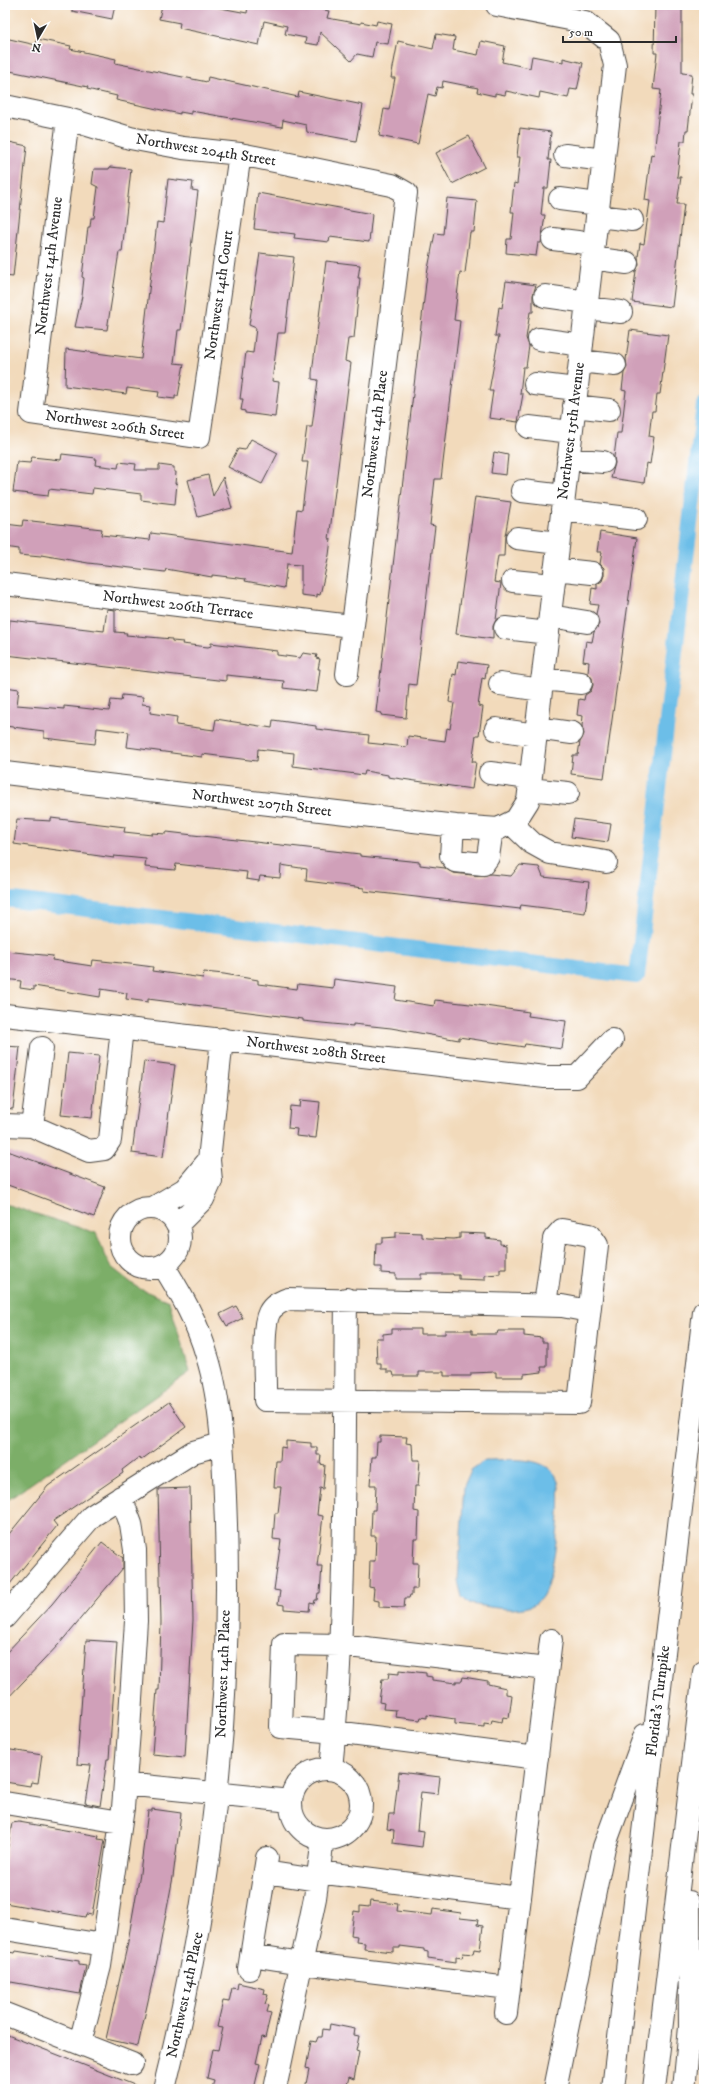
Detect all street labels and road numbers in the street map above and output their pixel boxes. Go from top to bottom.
street label: Northwest 204th Street [135,130,278,170]
street label: Northwest 14th Avenue [31,196,67,336]
street label: Northwest 14th Court [200,229,238,361]
street label: Northwest 15th Avenue [553,361,589,501]
street label: Northwest 14th Place [358,369,392,499]
street label: Northwest 206th Street [44,406,186,444]
street label: Northwest 206th Terrace [102,586,254,624]
street label: Northwest 207th Street [191,785,333,821]
street label: Northwest 208th Street [245,1032,387,1068]
street label: Northwest 14th Place [211,1609,235,1739]
street label: Florida's Turnpike [642,1644,674,1758]
street label: Northwest 14th Place [162,1930,208,2060]

